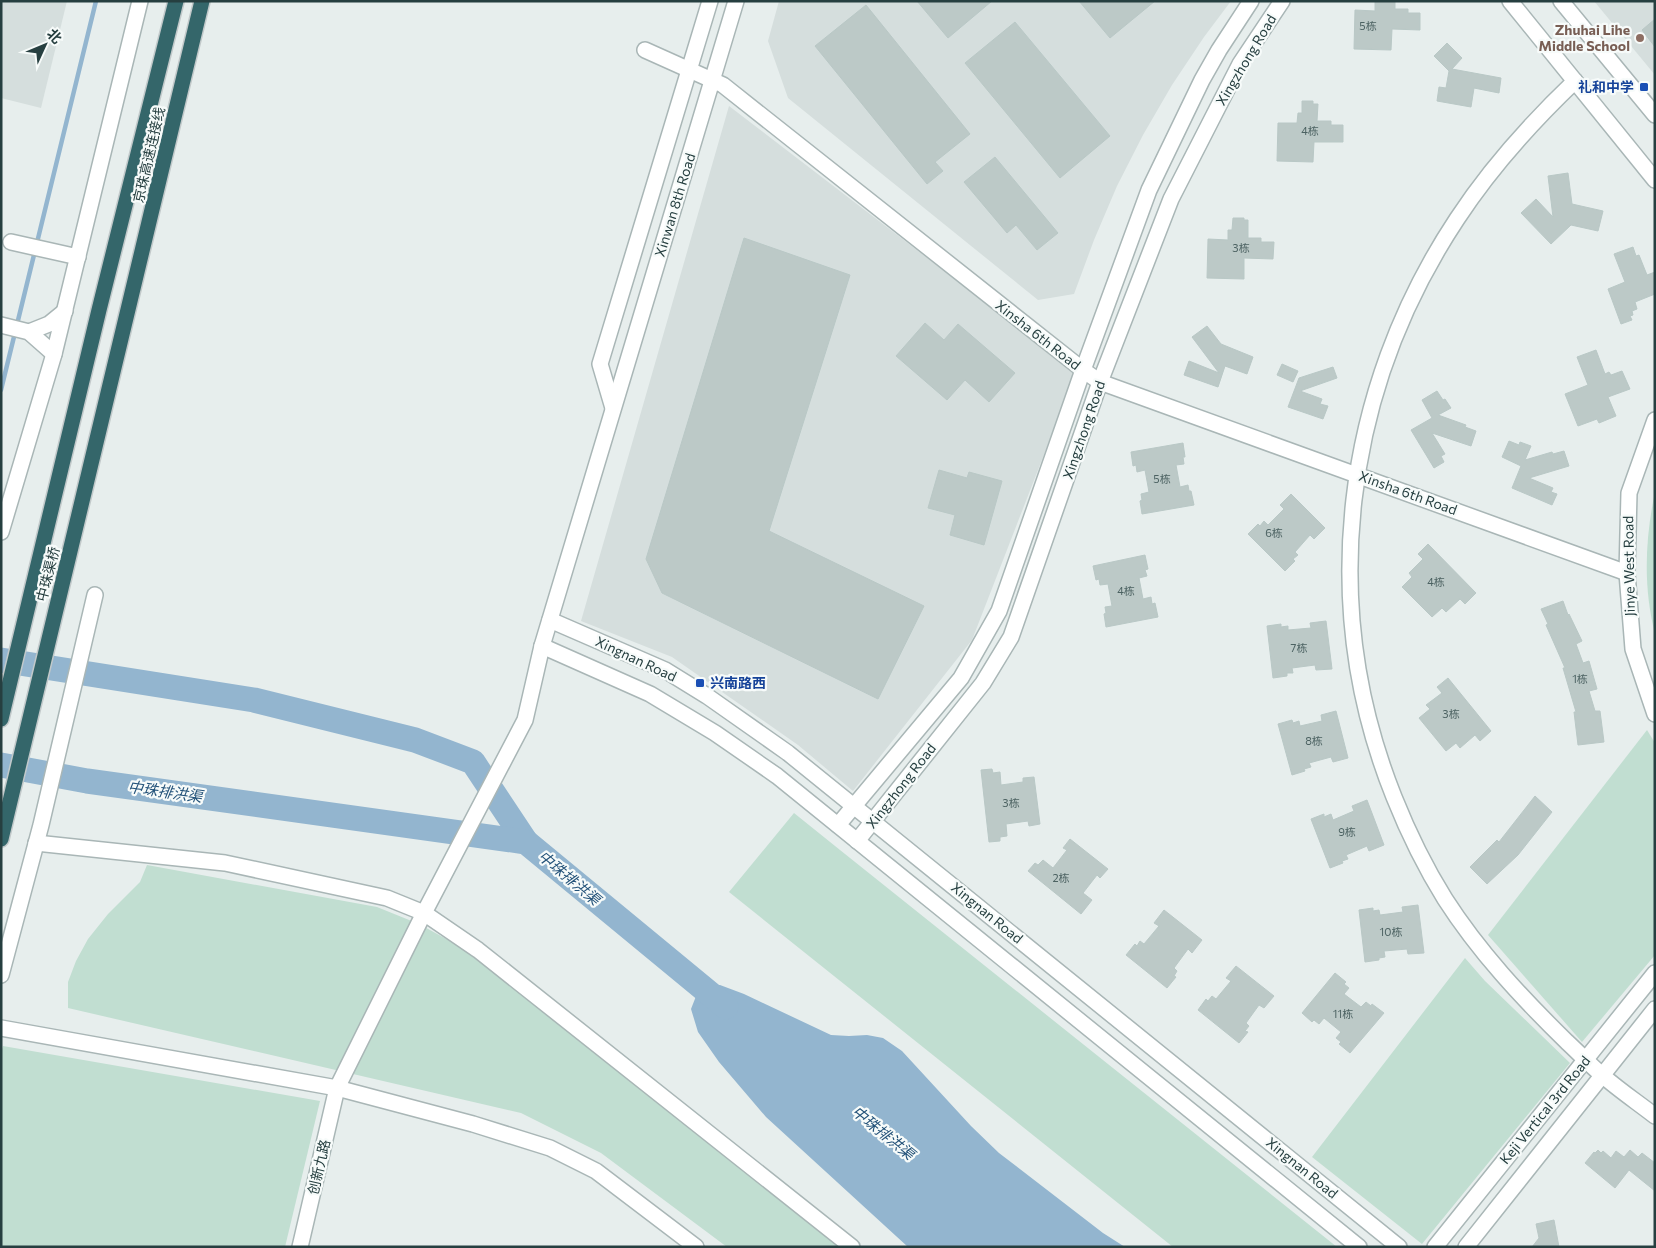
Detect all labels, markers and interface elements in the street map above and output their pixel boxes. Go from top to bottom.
street label: Xingzhong Road [1212,11,1279,108]
house number: 5栋 [1359,19,1377,32]
north arrow [20,20,70,70]
place label: Zhuhai Lihe Middle School [1539,21,1630,54]
text: 北 [44,25,66,47]
marker: Zhuhai Lihe Middle School [1634,32,1646,44]
place label: 礼和中学 [1578,78,1634,95]
marker: 礼和中学 [1638,81,1650,93]
street label: 京珠高速连接线 [129,105,168,205]
house number: 4栋 [1301,124,1319,137]
street label: Xinwan 8th Road [651,151,698,259]
house number: 3栋 [1232,241,1250,254]
street label: Xinsha 6th Road [992,296,1084,373]
street label: Xingzhong Road [1059,378,1108,481]
street label: Xinsha 6th Road [1357,467,1460,518]
house number: 5栋 [1153,472,1171,485]
street label: Jinye West Road [1619,516,1638,617]
house number: 6栋 [1265,526,1283,539]
street label: 中珠渠桥 [32,545,63,603]
house number: 4栋 [1427,575,1445,588]
house number: 4栋 [1117,584,1135,597]
street label: Xingnan Road [593,632,679,685]
house number: 7栋 [1291,641,1307,654]
house number: 1栋 [1572,672,1588,685]
place label: 兴南路西 [710,674,766,691]
marker: 兴南路西 [694,677,706,689]
house number: 3栋 [1442,707,1460,720]
house number: 8栋 [1305,734,1323,747]
street label: Xingzhong Road [862,740,939,832]
water label: 中珠排洪渠 [127,777,206,805]
house number: 3栋 [1002,796,1020,809]
house number: 9栋 [1338,825,1356,838]
water label: 中珠排洪渠 [535,846,606,910]
house number: 2栋 [1052,871,1070,884]
street label: Xingnan Road [948,878,1027,947]
house number: 10栋 [1380,925,1402,938]
house number: 11栋 [1333,1007,1353,1020]
street label: Keji Vertical 3rd Road [1496,1052,1593,1167]
water label: 中珠排洪渠 [849,1102,920,1164]
street label: Xingnan Road [1263,1133,1342,1202]
street label: 创新九路 [304,1138,333,1196]

